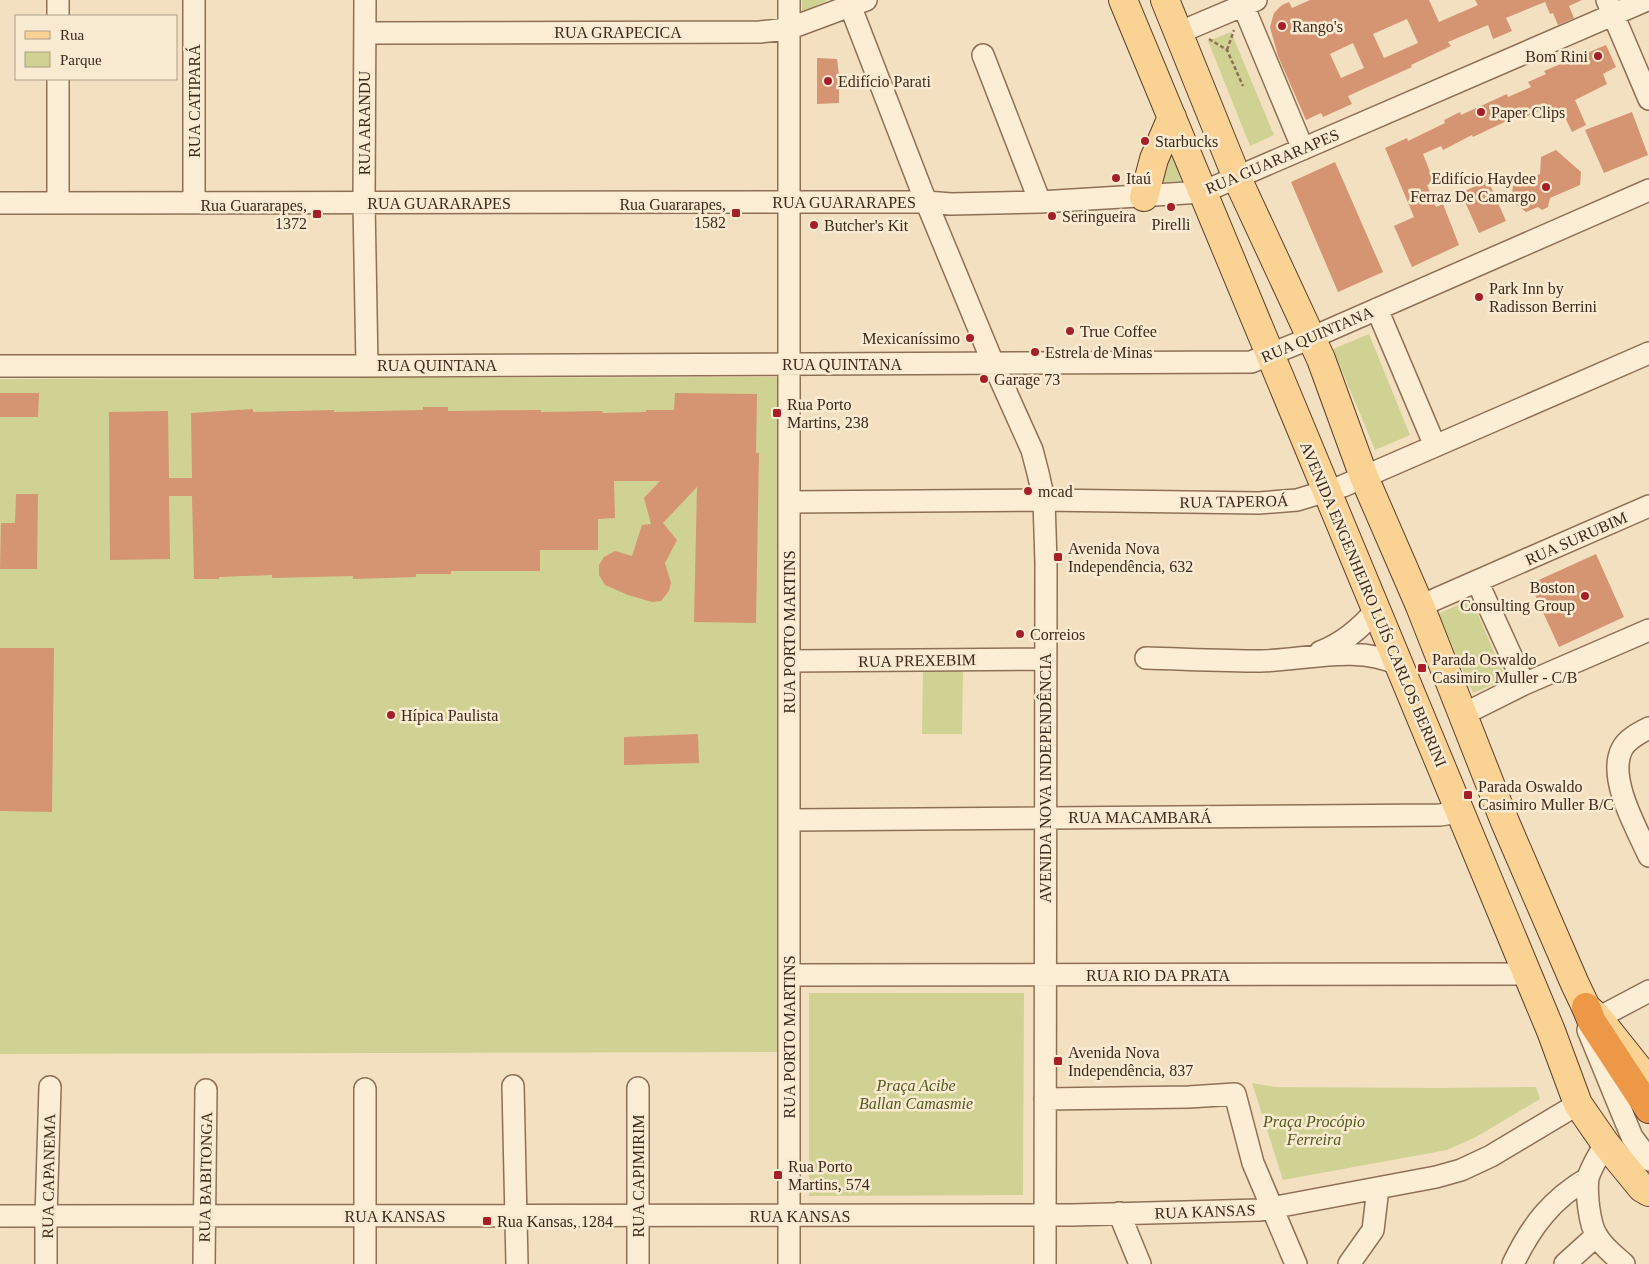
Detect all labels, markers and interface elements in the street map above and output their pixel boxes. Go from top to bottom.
legend [15,15,178,80]
place label: Rango's [1292,18,1343,36]
marker: Rango's [1276,20,1288,32]
street label: RUA GRAPECICA [554,24,682,41]
text: Rua [60,27,85,43]
street label: RUA CATIPARÁ [185,44,203,158]
place label: Bom Rini [1525,48,1589,65]
marker: Bom Rini [1592,50,1604,62]
text: Parque [60,52,102,68]
street label: RUA ARANDU [356,70,373,175]
place label: Edifício Parati [838,73,931,90]
marker: Edifício Parati [822,75,834,87]
place label: Paper Clips [1491,104,1565,122]
marker: Paper Clips [1475,106,1487,118]
street label: RUA GUARARAPES [1203,126,1342,197]
place label: Starbucks [1155,133,1218,150]
marker: Starbucks [1139,135,1151,147]
place label: Itaú [1126,170,1151,187]
place label: Edifício Haydee Ferraz De Camargo [1410,170,1536,206]
marker: Itaú [1110,172,1122,184]
marker: Edifício Haydee Ferraz De Camargo [1540,181,1552,193]
street label: RUA GUARARAPES [772,194,916,211]
street label: RUA GUARARAPES [367,195,511,212]
place label: Rua Guararapes, 1582 [619,196,726,231]
place label: Rua Guararapes, 1372 [200,197,307,232]
marker: Pirelli [1165,201,1177,213]
marker: Rua Guararapes, 1582 [730,207,742,219]
marker: Rua Guararapes, 1372 [311,208,323,220]
place label: Seringueira [1062,208,1136,226]
marker: Seringueira [1046,210,1058,222]
place label: Pirelli [1151,216,1191,233]
place label: Butcher's Kit [824,217,909,234]
marker: Butcher's Kit [808,219,820,231]
place label: Park Inn by Radisson Berrini [1489,280,1598,315]
marker: Park Inn by Radisson Berrini [1473,291,1485,303]
street label: RUA QUINTANA [1259,303,1376,366]
place label: True Coffee [1080,323,1157,340]
marker: True Coffee [1064,325,1076,337]
place label: Mexicaníssimo [862,330,960,347]
marker: Mexicaníssimo [964,332,976,344]
place label: Estrela de Minas [1045,344,1153,361]
marker: Estrela de Minas [1029,346,1041,358]
street label: RUA QUINTANA [782,356,902,373]
street label: RUA QUINTANA [377,357,497,374]
place label: Garage 73 [994,371,1060,389]
marker: Garage 73 [978,373,990,385]
place label: Rua Porto Martins, 238 [787,396,869,431]
marker: Rua Porto Martins, 238 [771,407,783,419]
street label: AVENIDA ENGENHEIRO LUÍS CARLOS BERRINI [1297,439,1451,769]
place label: mcad [1038,483,1073,500]
marker: mcad [1022,485,1034,497]
street label: RUA TAPEROÁ [1179,491,1289,511]
street label: RUA SURUBIM [1523,508,1630,569]
place label: Avenida Nova Independência, 632 [1068,540,1193,576]
street label: RUA PORTO MARTINS [781,550,798,714]
marker: Avenida Nova Independência, 632 [1052,551,1064,563]
place label: Boston Consulting Group [1460,579,1575,615]
marker: Boston Consulting Group [1579,590,1591,602]
place label: Correios [1030,626,1085,643]
marker: Correios [1014,628,1026,640]
street label: RUA PREXEBIM [858,651,976,670]
place label: Parada Oswaldo Casimiro Muller - C/B [1432,651,1577,686]
street label: AVENIDA NOVA INDEPENDÊNCIA [1036,653,1054,903]
marker: Parada Oswaldo Casimiro Muller - C/B [1416,662,1428,674]
place label: Hípica Paulista [401,707,498,725]
marker: Hípica Paulista [385,709,397,721]
place label: Parada Oswaldo Casimiro Muller B/C [1478,778,1614,813]
marker: Parada Oswaldo Casimiro Muller B/C [1462,789,1474,801]
street label: RUA MACAMBARÁ [1068,808,1212,826]
street label: RUA PORTO MARTINS [781,955,798,1119]
street label: RUA RIO DA PRATA [1086,967,1230,984]
place label: Avenida Nova Independência, 837 [1068,1044,1193,1080]
marker: Avenida Nova Independência, 837 [1052,1055,1064,1067]
park label: Praça Acibe Ballan Camasmie [859,1077,973,1112]
street label: RUA BABITONGA [196,1111,215,1243]
street label: RUA CAPANEMA [39,1113,58,1239]
park label: Praça Procópio Ferreira [1262,1113,1365,1148]
street label: RUA CAPIMIRIM [630,1114,647,1238]
place label: Rua Porto Martins, 574 [788,1158,870,1193]
marker: Rua Porto Martins, 574 [772,1169,784,1181]
street label: RUA KANSAS [1154,1201,1256,1222]
street label: RUA KANSAS [345,1208,445,1225]
street label: RUA KANSAS [750,1208,850,1225]
place label: Rua Kansas, 1284 [497,1213,613,1230]
marker: Rua Kansas, 1284 [481,1215,493,1227]

